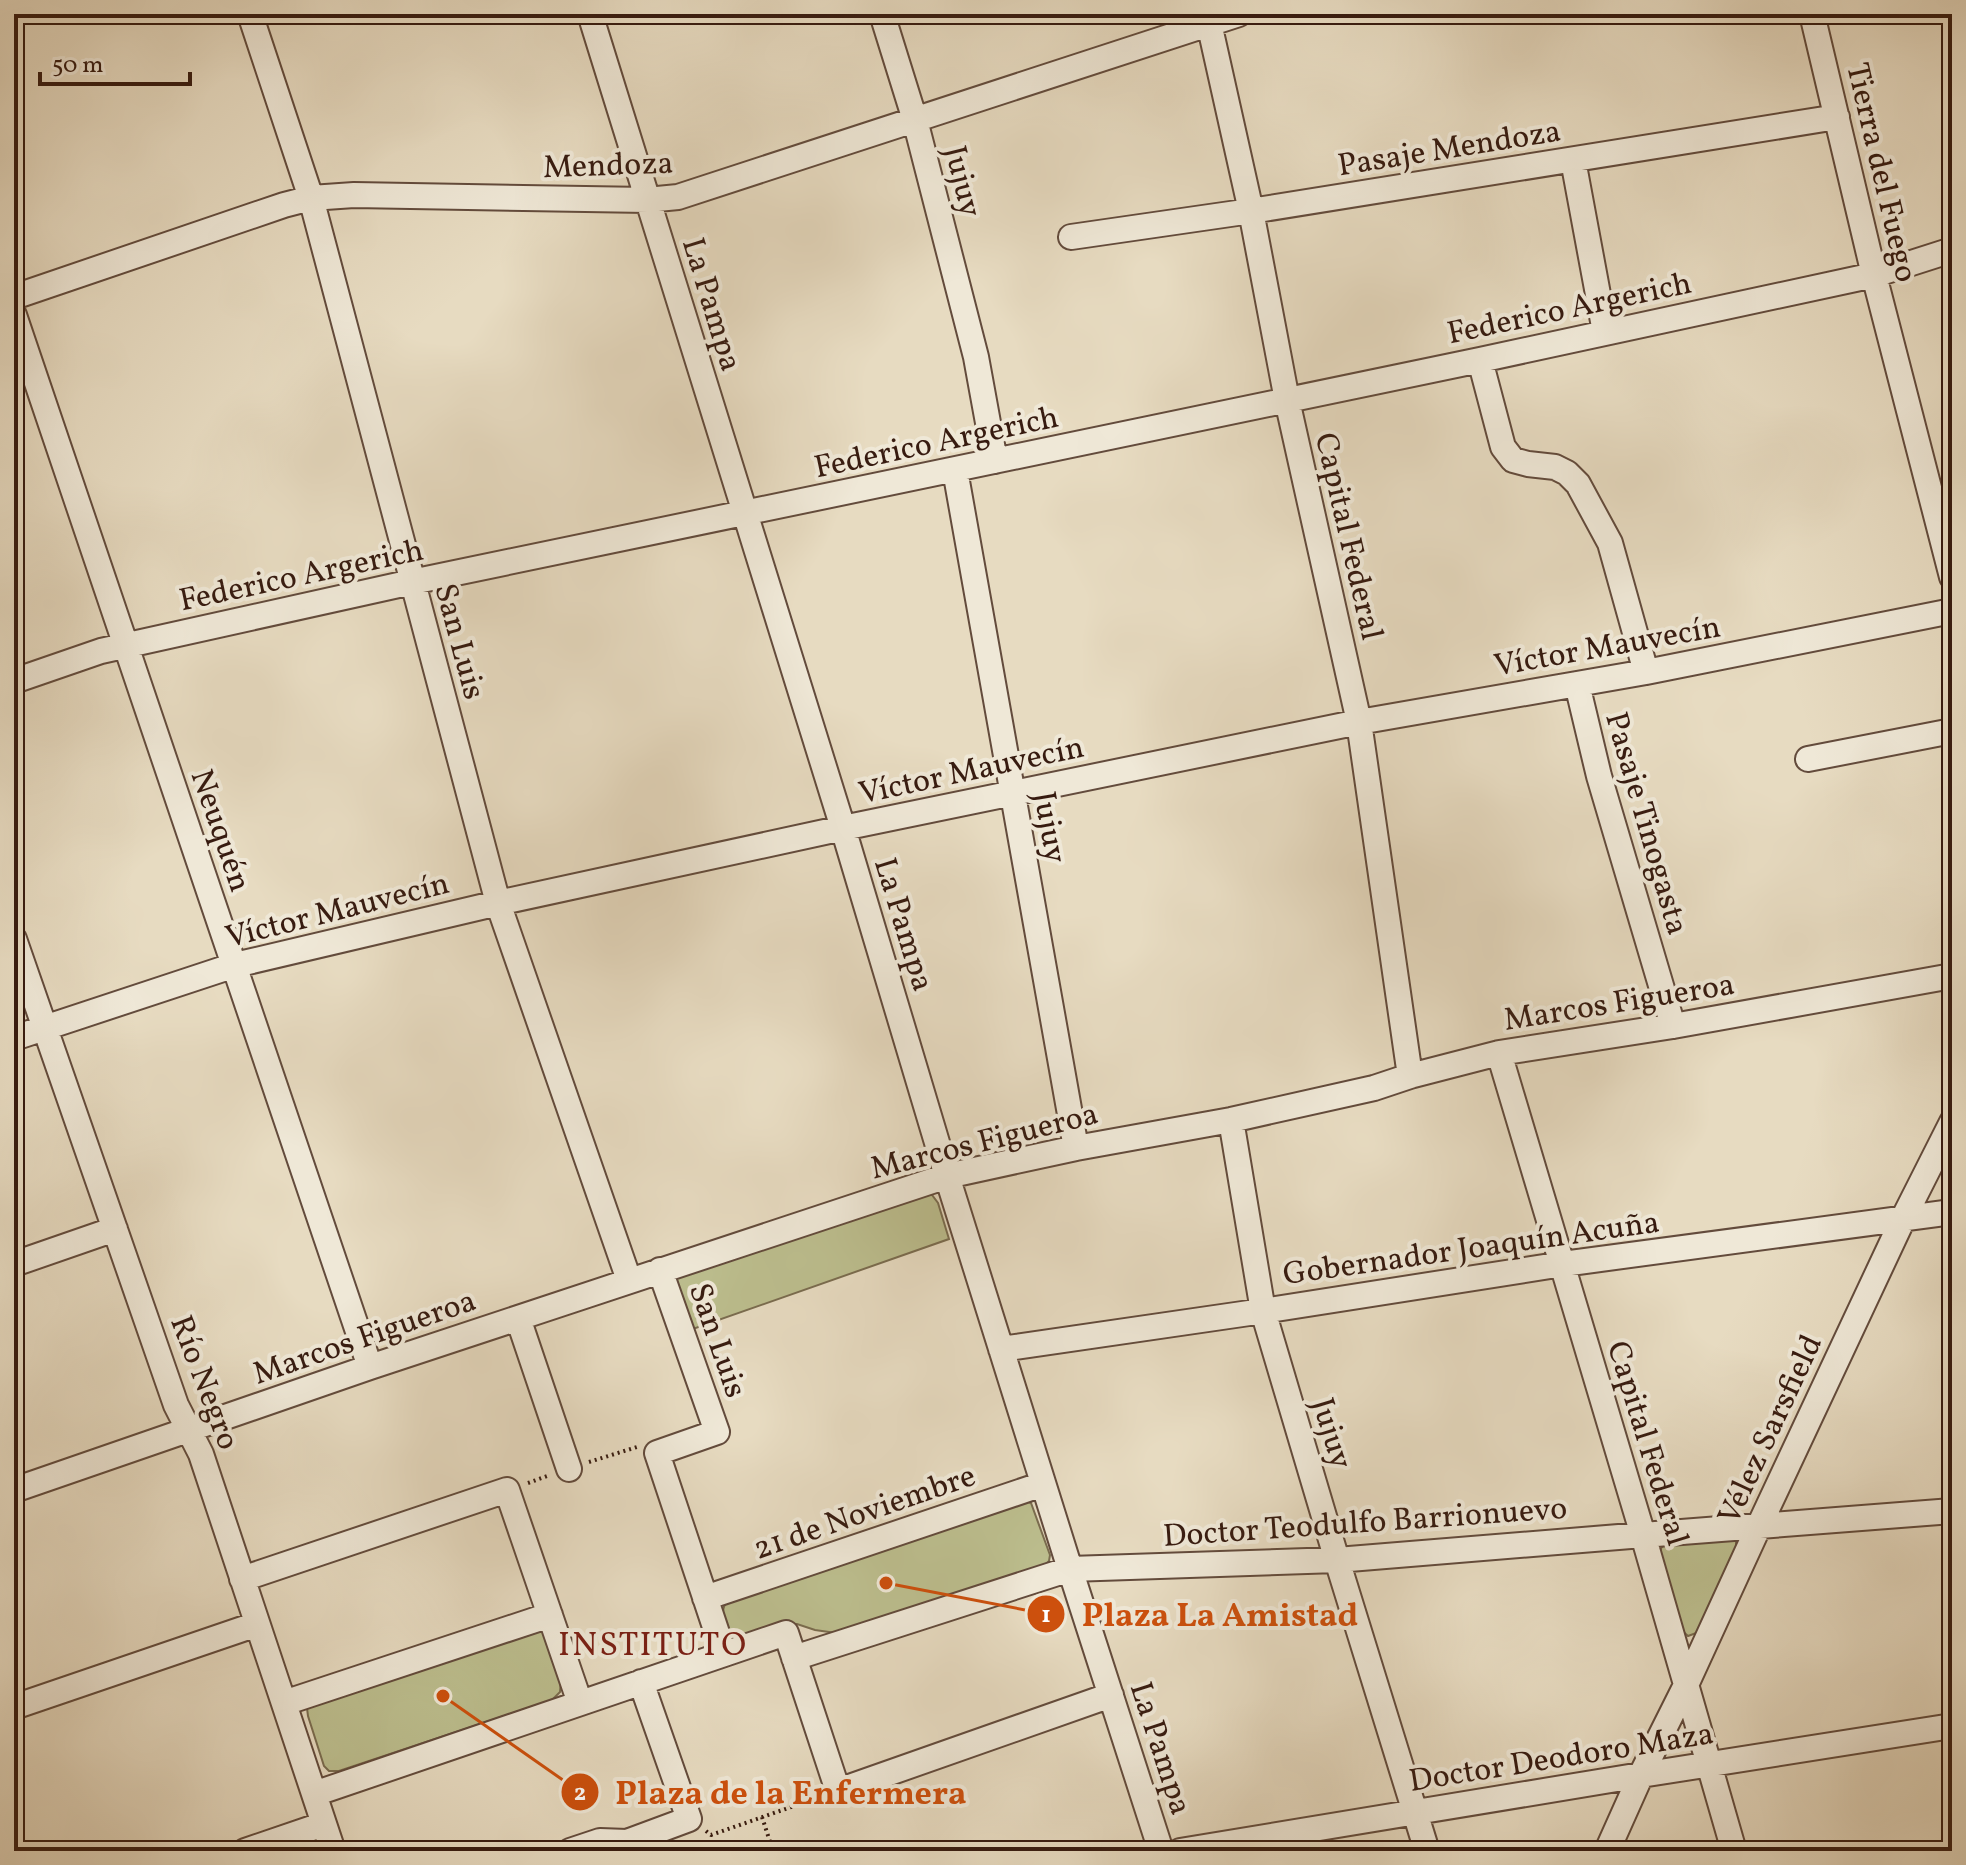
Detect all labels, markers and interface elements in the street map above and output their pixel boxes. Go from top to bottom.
scale bar [40,36,190,86]
text: 50 m [52,49,104,83]
street label: Tierra del Fuego [1833,59,1927,287]
street label: Pasaje Mendoza [1335,111,1564,189]
street label: Jujuy [931,141,991,222]
street label: Mendoza [542,143,674,191]
street label: La Pampa [669,233,751,377]
street label: Federico Argerich [1443,263,1696,357]
street label: Federico Argerich [810,397,1063,491]
street label: Capital Federal [1302,429,1392,645]
street label: Federico Argerich [175,530,428,624]
street label: San Luis [422,579,495,705]
street label: Víctor Mauvecín [1491,606,1724,690]
street label: Pasaje Tinogasta [1592,707,1698,940]
street label: Víctor Mauvecín [855,727,1088,817]
street label: Neuquén [178,764,261,898]
street label: Jujuy [1020,788,1076,867]
street label: La Pampa [861,853,943,997]
street label: Víctor Mauvecín [221,863,454,961]
street label: Marcos Figueroa [1501,964,1738,1044]
street label: Marcos Figueroa [866,1093,1103,1192]
street label: Gobernador Joaquín Acuña [1280,1202,1662,1298]
street label: San Luis [676,1278,756,1404]
street label: Marcos Figueroa [248,1280,482,1398]
street label: Río Negro [157,1310,249,1457]
street label: Vélez Sarsfield [1709,1328,1835,1532]
street label: Capital Federal [1594,1336,1698,1551]
street label: Jujuy [1299,1393,1362,1475]
street label: 21 de Noviembre [748,1455,982,1572]
street label: Doctor Teodulfo Barrionuevo [1162,1488,1569,1560]
callout: Plaza La Amistad [1026,1585,1374,1643]
text: Plaza La Amistad [1082,1594,1358,1641]
text: 1 [1041,1599,1051,1633]
district label: INSTITUTO [558,1623,748,1670]
street label: La Pampa [1117,1677,1201,1821]
street label: Doctor Deodoro Maza [1406,1713,1717,1805]
callout: Plaza de la Enfermera [560,1763,983,1821]
text: Plaza de la Enfermera [615,1772,967,1819]
text: 2 [574,1777,586,1811]

